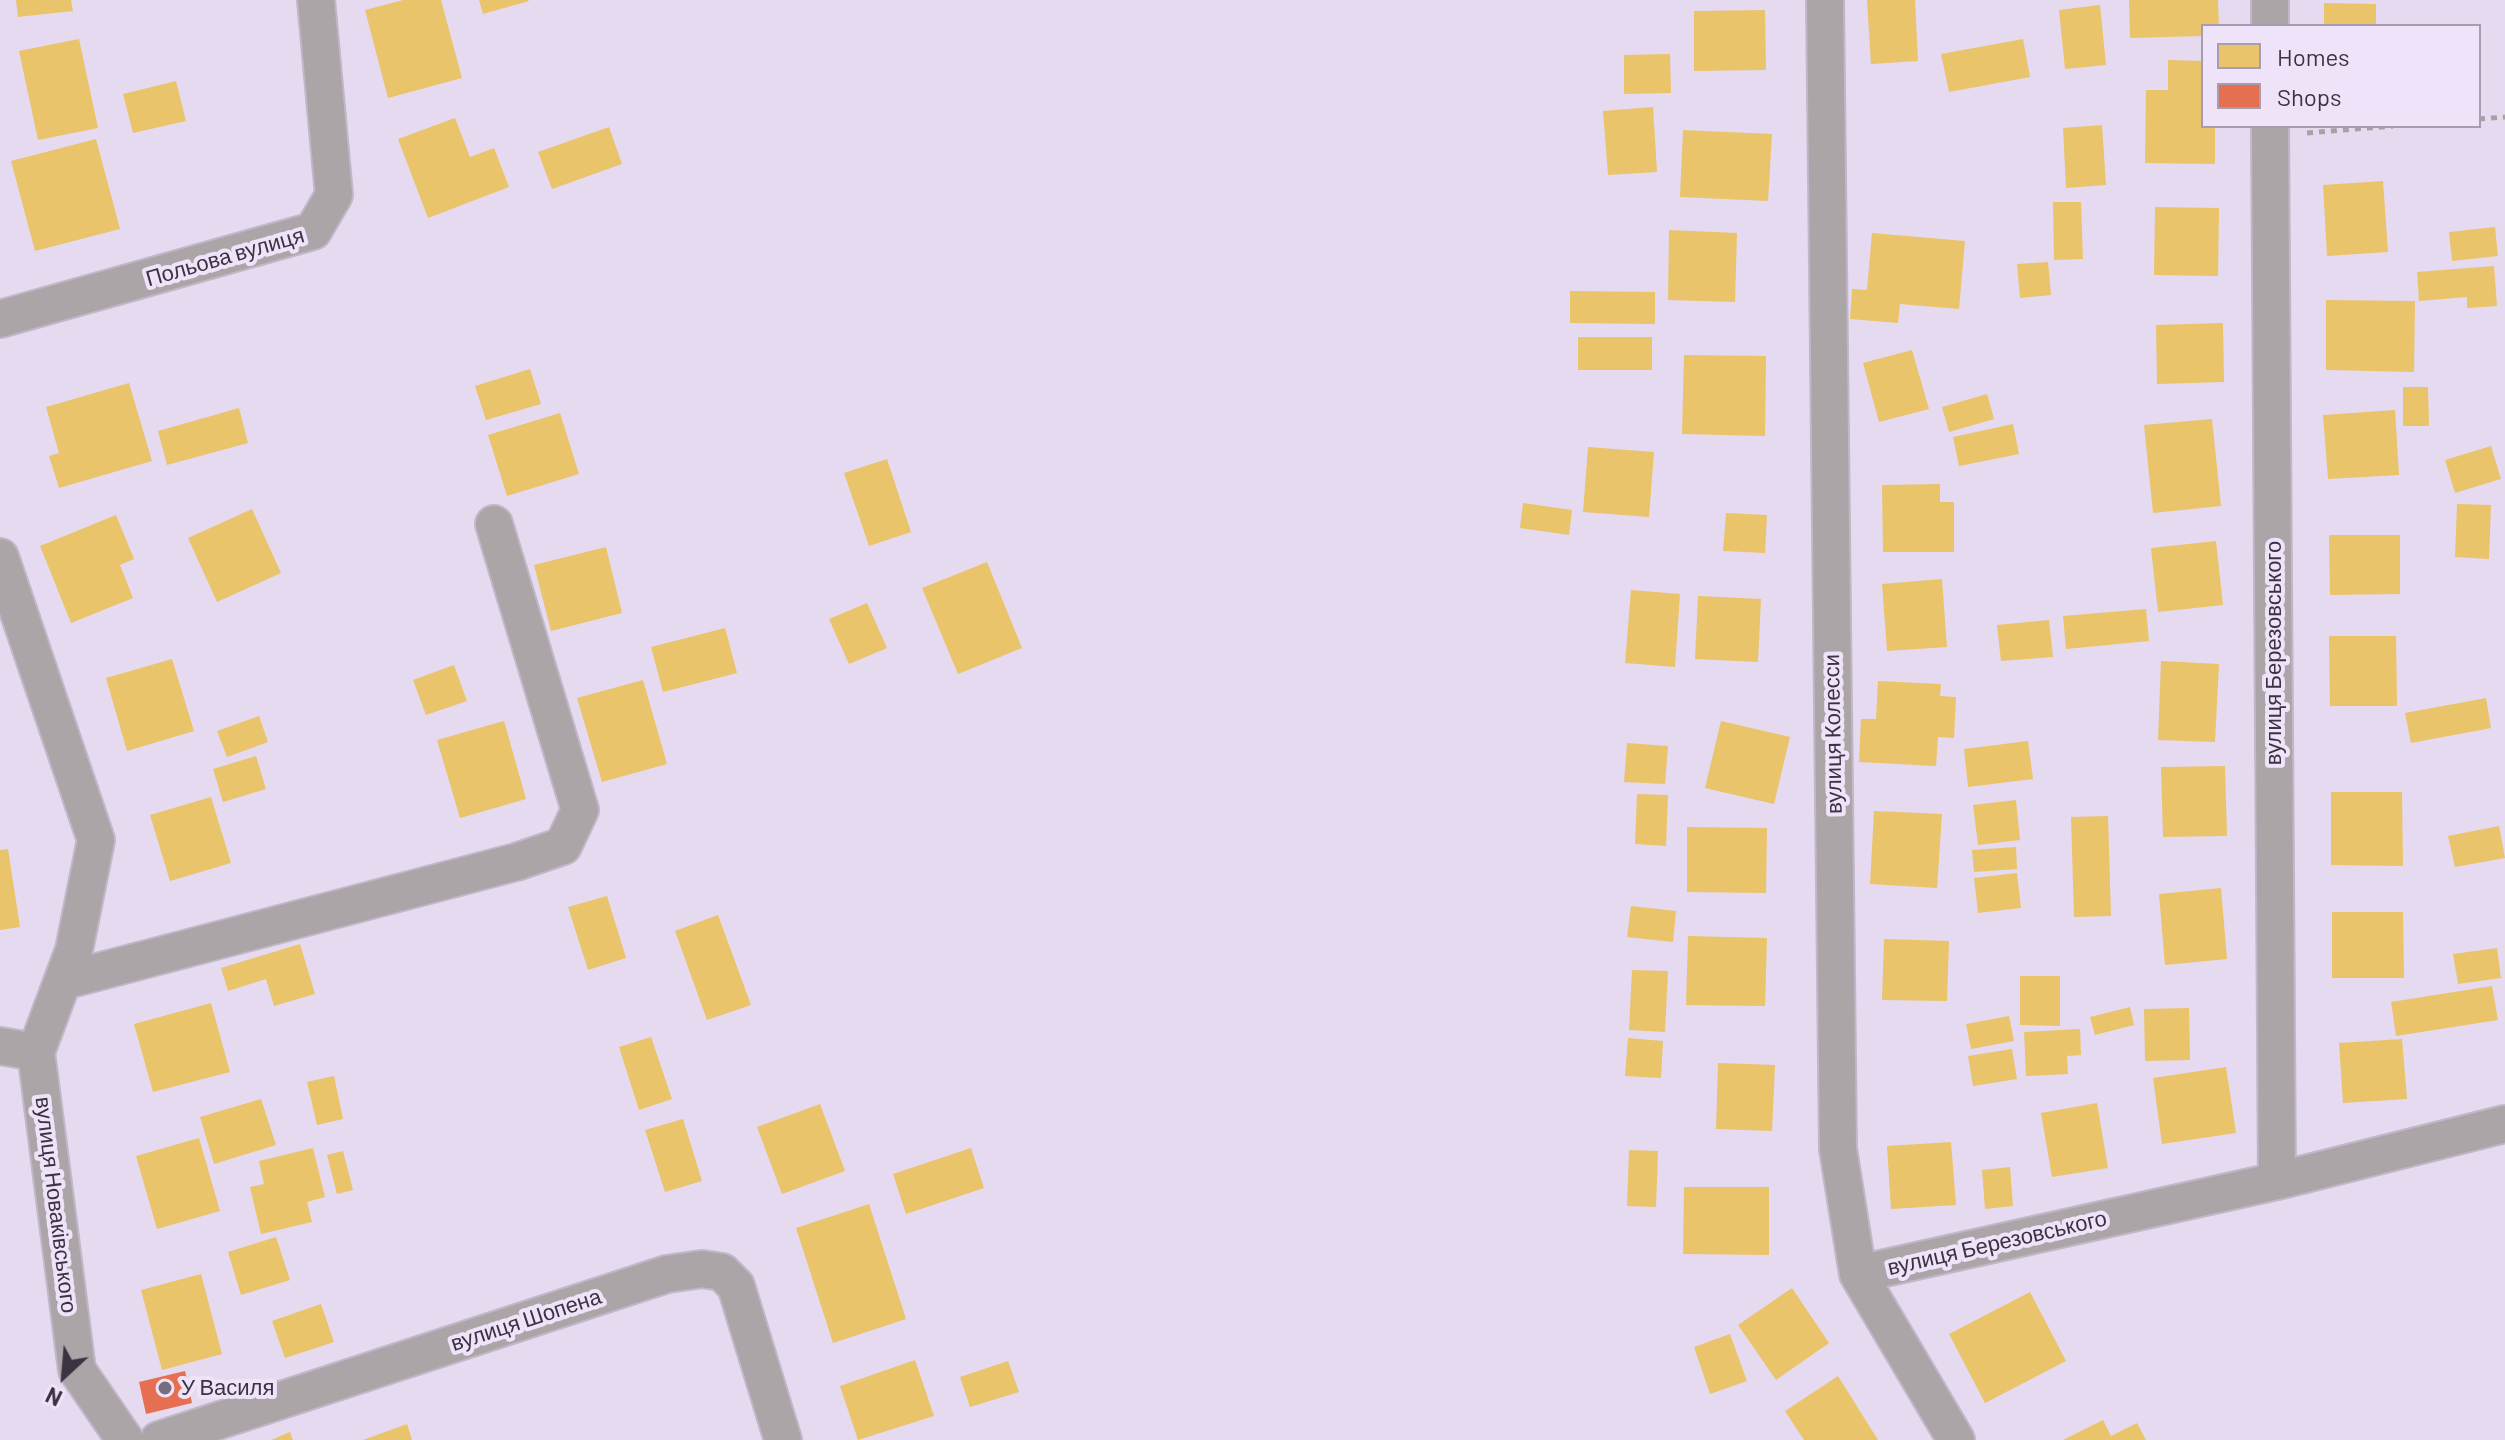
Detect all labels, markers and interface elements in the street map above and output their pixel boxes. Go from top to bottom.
legend [2201,24,2481,128]
text: Homes [2277,42,2350,71]
text: Shops [2277,82,2342,111]
street label: Польова вулиця [143,222,307,292]
street label: вулиця Березовського [2261,541,2287,765]
street label: вулиця Колесси [1818,654,1848,814]
street label: вулиця Новаківського [30,1095,82,1315]
street label: вулиця Березовського [1885,1205,2109,1281]
street label: вулиця Шопена [447,1283,605,1357]
north arrow [24,1336,104,1416]
place label: У Василя [181,1375,274,1401]
marker: У Василя [156,1379,174,1397]
text: N [41,1383,66,1412]

